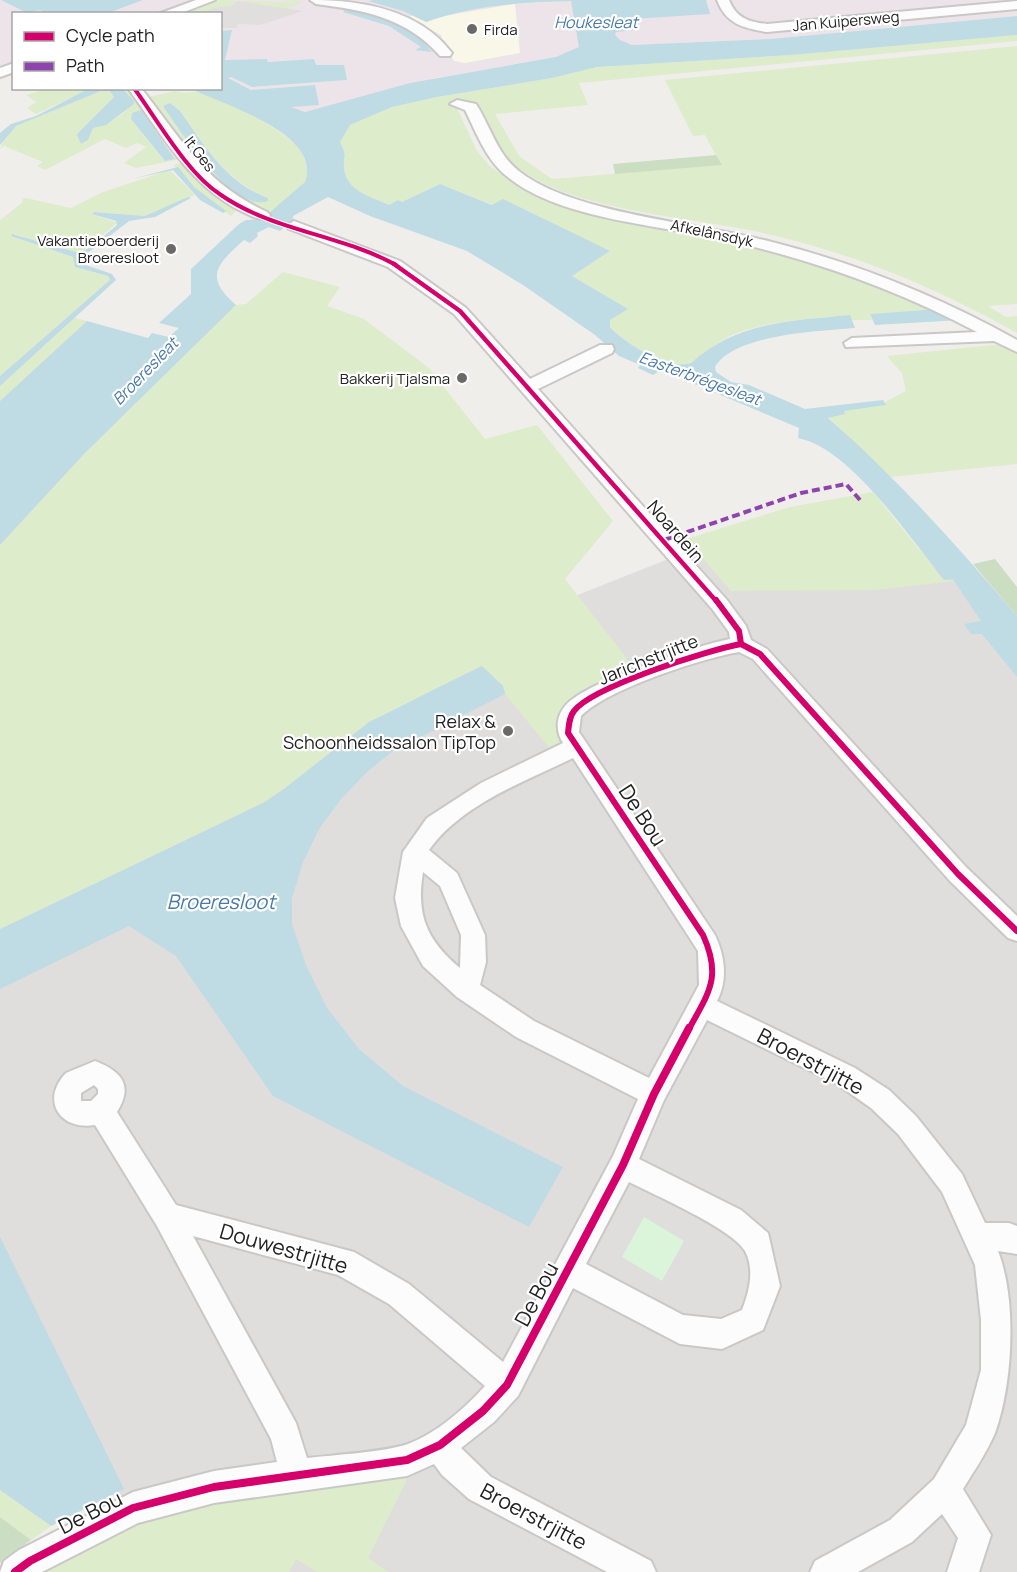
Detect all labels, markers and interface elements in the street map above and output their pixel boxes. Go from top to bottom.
street label: Jan Kuipersweg [792,6,900,36]
water label: Houkesleat [554,11,639,33]
legend [12,12,222,90]
place label: Firda [484,19,518,40]
marker: Firda [465,22,479,36]
text: Cycle path [66,23,155,47]
text: Path [66,53,104,77]
street label: It Ges [179,132,221,176]
street label: Afkelânsdyk [669,214,756,252]
place label: Vakantieboerderij Broeresloot [37,230,159,268]
marker: Vakantieboerderij Broeresloot [164,242,178,256]
water label: Broeresleat [107,331,184,410]
water label: Easterbrégesleat [636,346,765,411]
place label: Bakkerij Tjalsma [340,368,450,389]
marker: Bakkerij Tjalsma [455,371,469,385]
street label: Noardein [642,495,710,567]
street label: Jarichstrjitte [595,628,701,690]
place label: Relax & Schoonheidssalon TipTop [283,709,496,754]
marker: Relax & Schoonheidssalon TipTop [501,724,515,738]
street label: De Bou [613,779,673,851]
water label: Broeresloot [167,888,277,915]
street label: Broerstrjitte [753,1021,869,1101]
street label: Douwestrjitte [217,1216,351,1280]
street label: De Bou [508,1257,564,1331]
street label: Broerstrjitte [476,1476,592,1556]
street label: De Bou [53,1484,127,1540]

